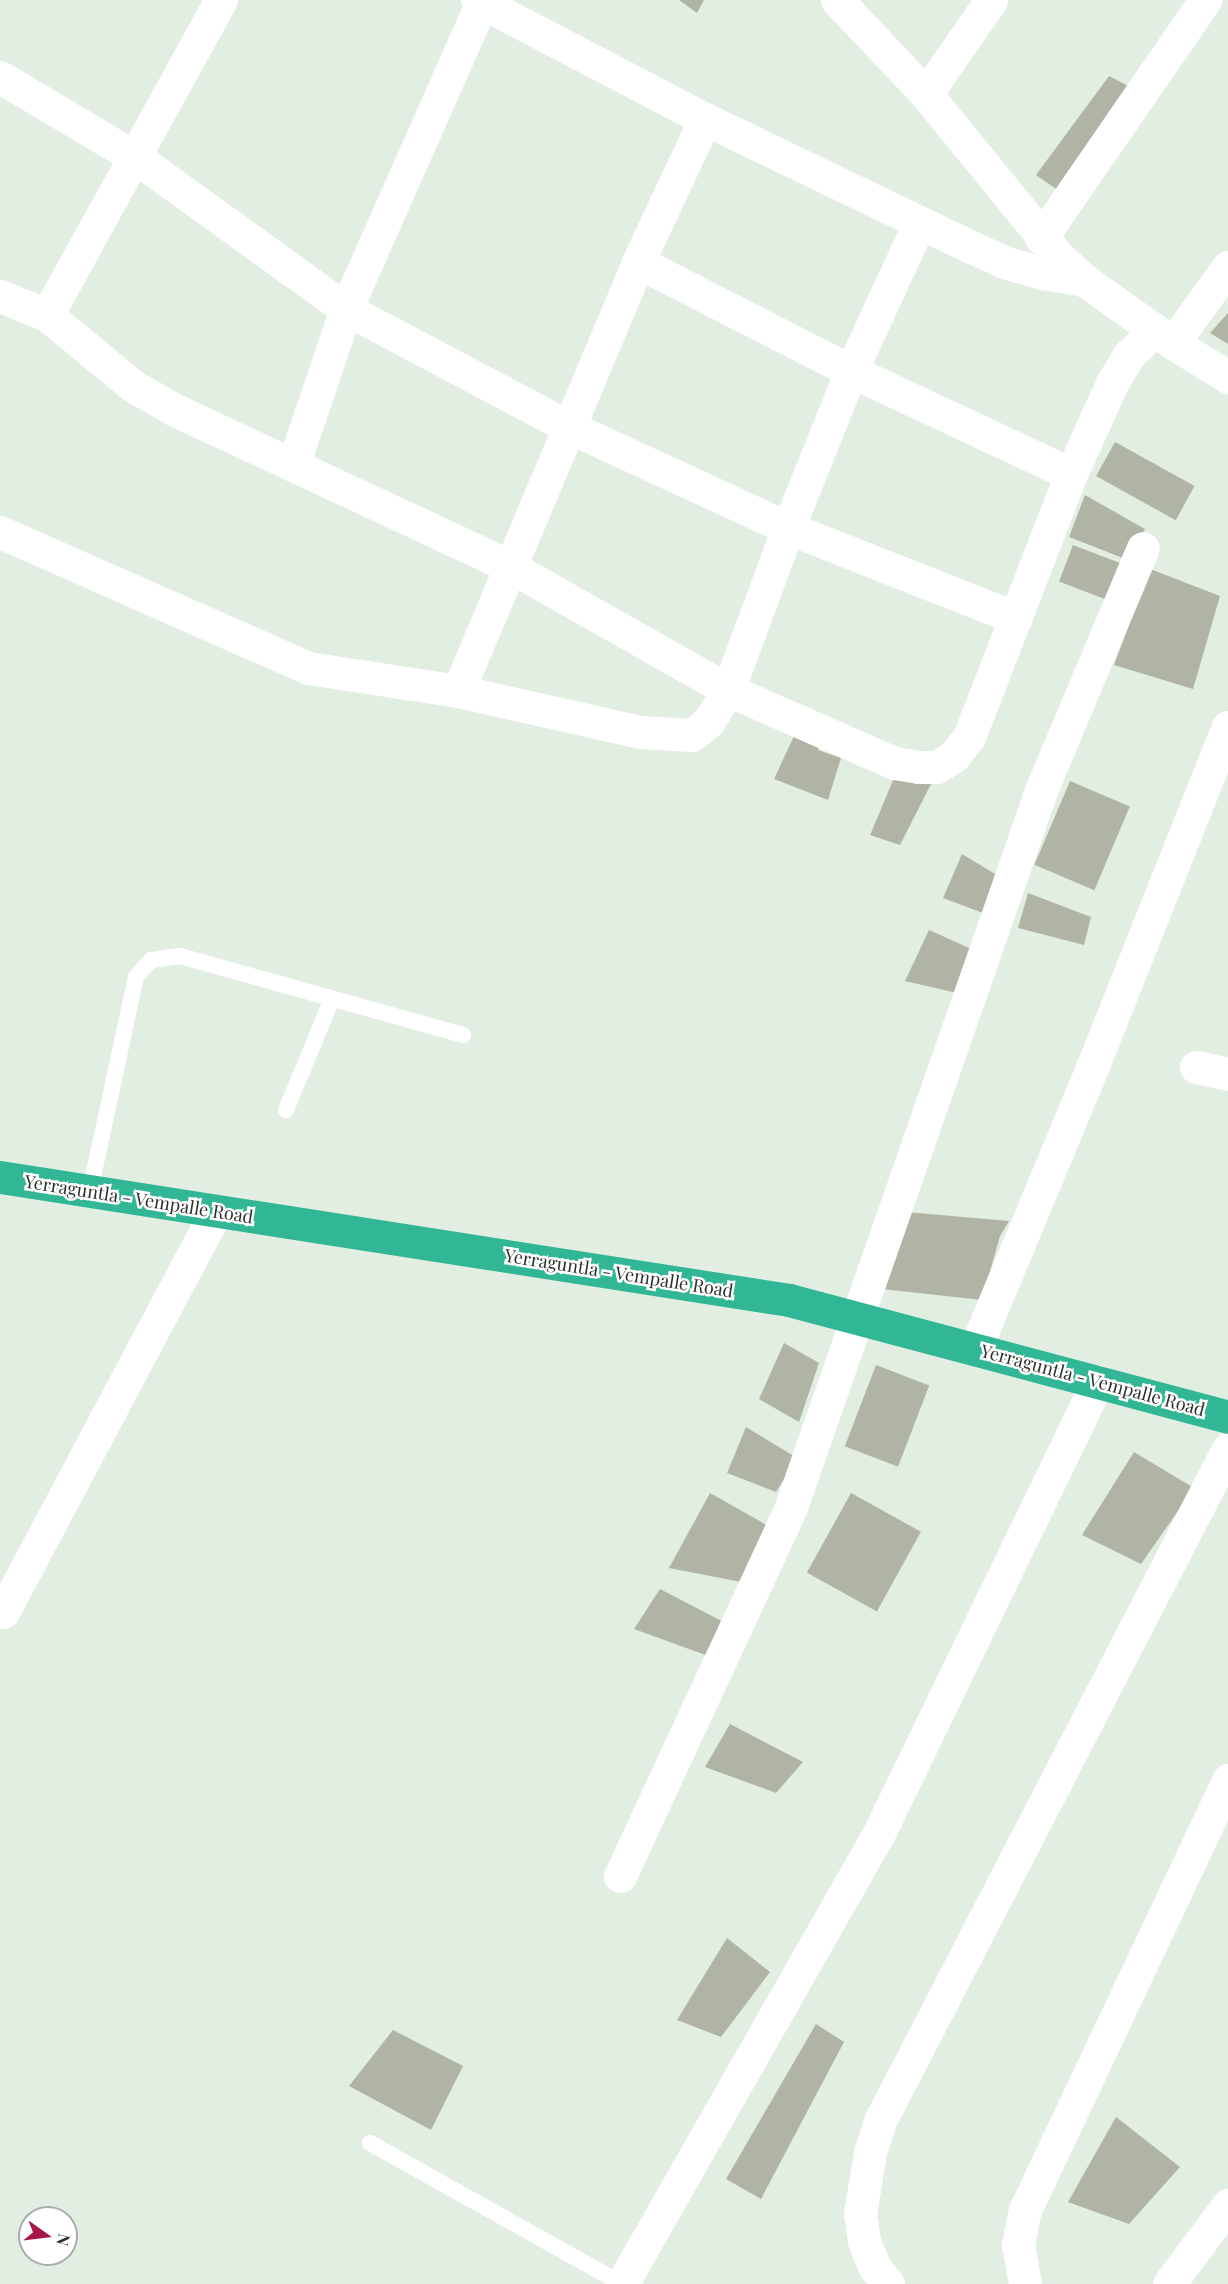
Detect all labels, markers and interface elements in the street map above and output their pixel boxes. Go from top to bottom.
street label: Yerraguntla - Vempalle Road [23,1170,255,1228]
street label: Yerraguntla - Vempalle Road [503,1244,735,1302]
street label: Yerraguntla - Vempalle Road [978,1340,1208,1420]
north arrow [18,2206,78,2266]
text: N [52,2232,76,2248]

